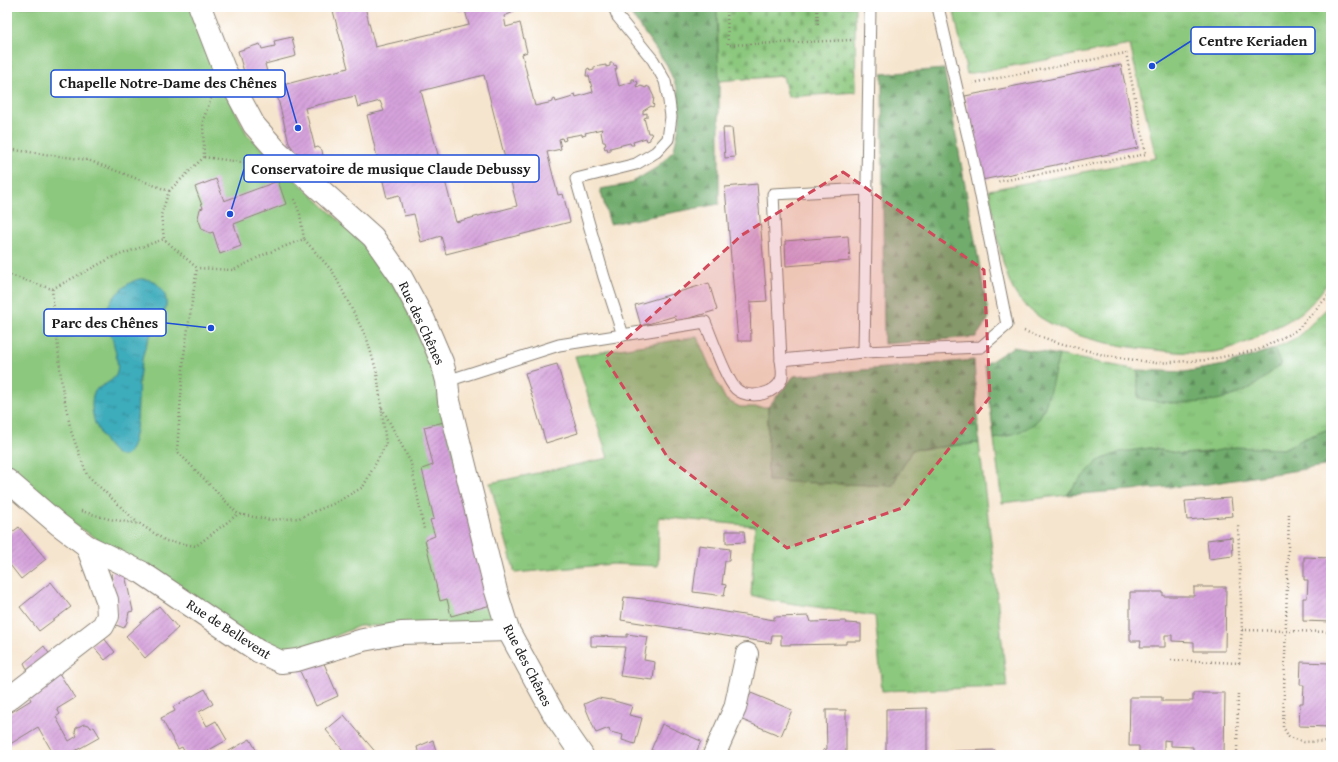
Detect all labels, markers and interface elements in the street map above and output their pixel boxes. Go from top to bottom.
callout: Centre Keriaden [1191,27,1315,54]
text: Centre Keriaden [1199,30,1307,51]
callout: Chapelle Notre-Dame des Chênes [51,70,285,97]
text: Chapelle Notre-Dame des Chênes [59,72,277,93]
callout: Conservatoire de musique Claude Debussy [244,155,539,182]
text: Conservatoire de musique Claude Debussy [251,158,531,179]
street label: Rue des Chênes [394,278,450,368]
callout: Parc des Chênes [44,309,166,336]
text: Parc des Chênes [52,312,158,333]
street label: Rue de Bellevent [183,594,275,664]
street label: Rue des Chênes [499,620,557,710]

